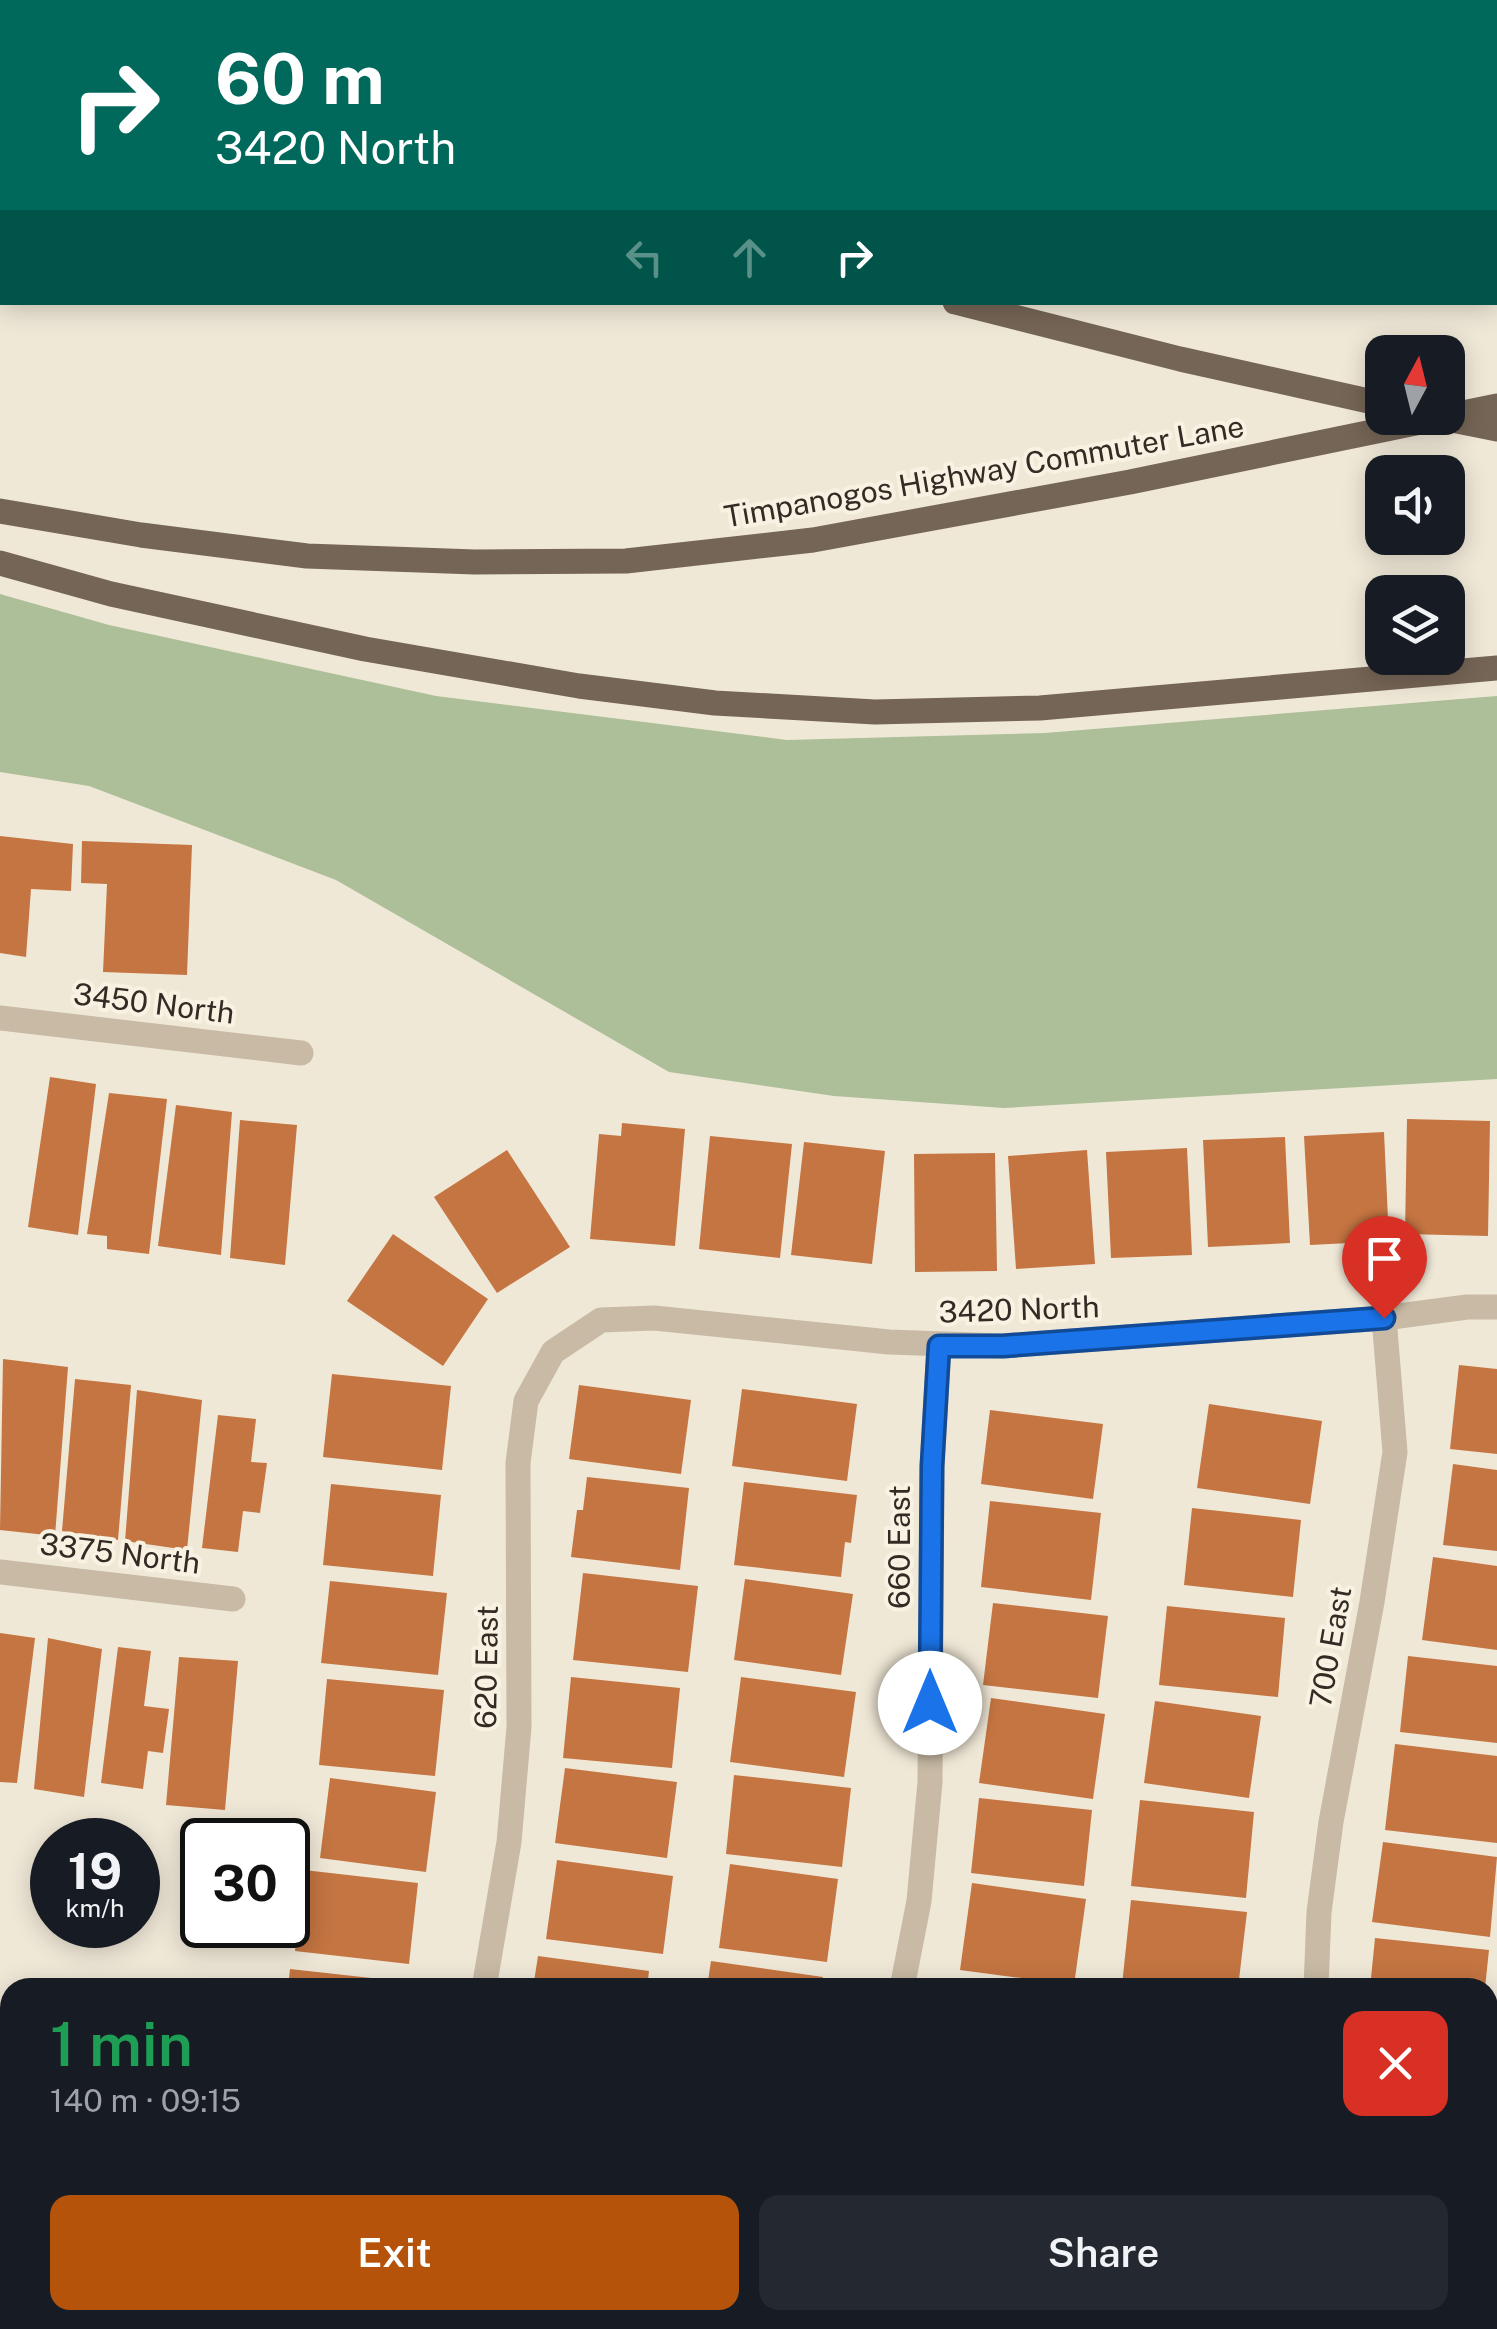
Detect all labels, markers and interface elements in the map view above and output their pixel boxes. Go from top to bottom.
text: 60 m [215,37,385,120]
icon: right [50,40,180,170]
text: 3420 North [215,121,456,174]
icon: left [617,230,672,285]
icon: ahead [722,230,777,285]
icon: right [827,230,882,285]
north arrow [1365,335,1465,435]
map controls [1365,335,1465,675]
street label: Timpanogos Highway Commuter Lane [721,407,1247,535]
button: sound [1365,455,1465,555]
button: layers [1365,575,1465,675]
street label: 3450 North [71,975,237,1031]
pin [1342,1216,1427,1319]
icon: arrive [1357,1231,1412,1286]
street label: 3420 North [938,1288,1100,1330]
street label: 660 East [881,1485,917,1609]
street label: 3375 North [38,1525,202,1581]
street label: 700 East [1302,1584,1358,1710]
street label: 620 East [467,1605,505,1729]
position arrow [878,1651,982,1755]
speed limit sign: 30 [180,1818,310,1948]
text: 19 [68,1841,122,1900]
text: km/h [66,1893,124,1923]
text: 1 min [50,2009,193,2080]
button: close [1343,2011,1448,2116]
text: 140 m · 09:15 [50,2082,241,2119]
button: Exit [50,2195,739,2310]
button: Share [759,2195,1448,2310]

